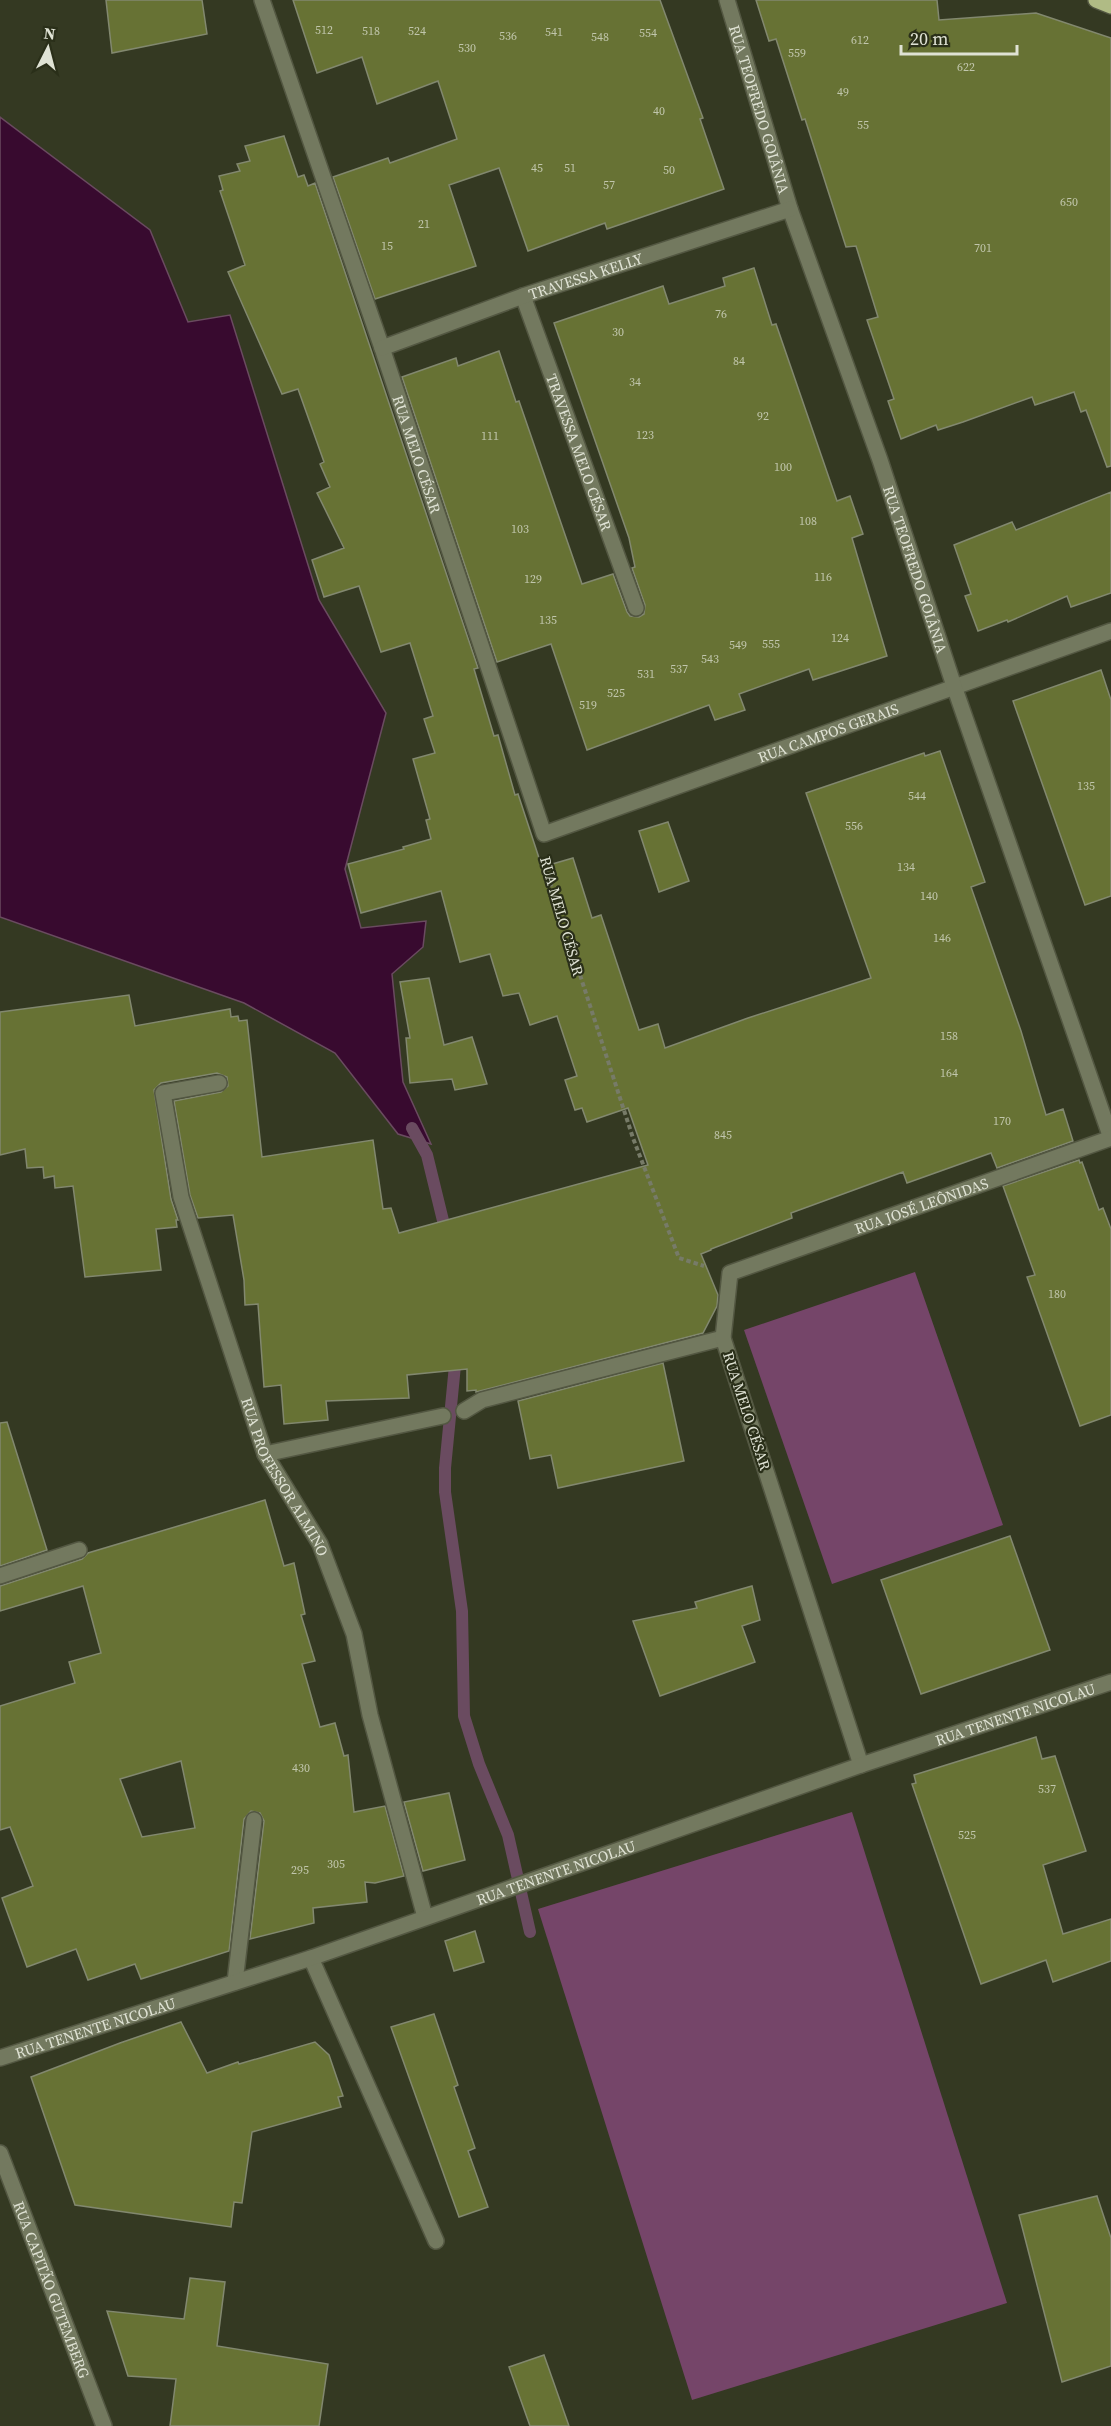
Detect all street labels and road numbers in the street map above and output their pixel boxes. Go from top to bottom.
street label: RUA TEOFREDO GOIÂNIA [725,22,795,196]
street label: TRAVESSA KELLY [526,247,646,304]
street label: TRAVESSA MELO CÉSAR [541,371,618,534]
street label: RUA MELO CÉSAR [388,392,447,516]
street label: RUA TEOFREDO GOIÂNIA [879,483,953,656]
street label: RUA CAMPOS GERAIS [755,697,901,767]
street label: RUA MELO CÉSAR [535,854,589,978]
street label: RUA JOSÉ LEÔNIDAS [851,1172,991,1239]
street label: RUA MELO CÉSAR [718,1349,776,1473]
street label: RUA PROFESSOR ALMINO [237,1395,334,1559]
street label: RUA TENENTE NICOLAU [932,1677,1098,1750]
street label: RUA TENENTE NICOLAU [473,1834,638,1910]
street label: RUA TENENTE NICOLAU [12,1992,178,2063]
street label: RUA CAPITÃO GUTEMBERG [9,2198,95,2381]

